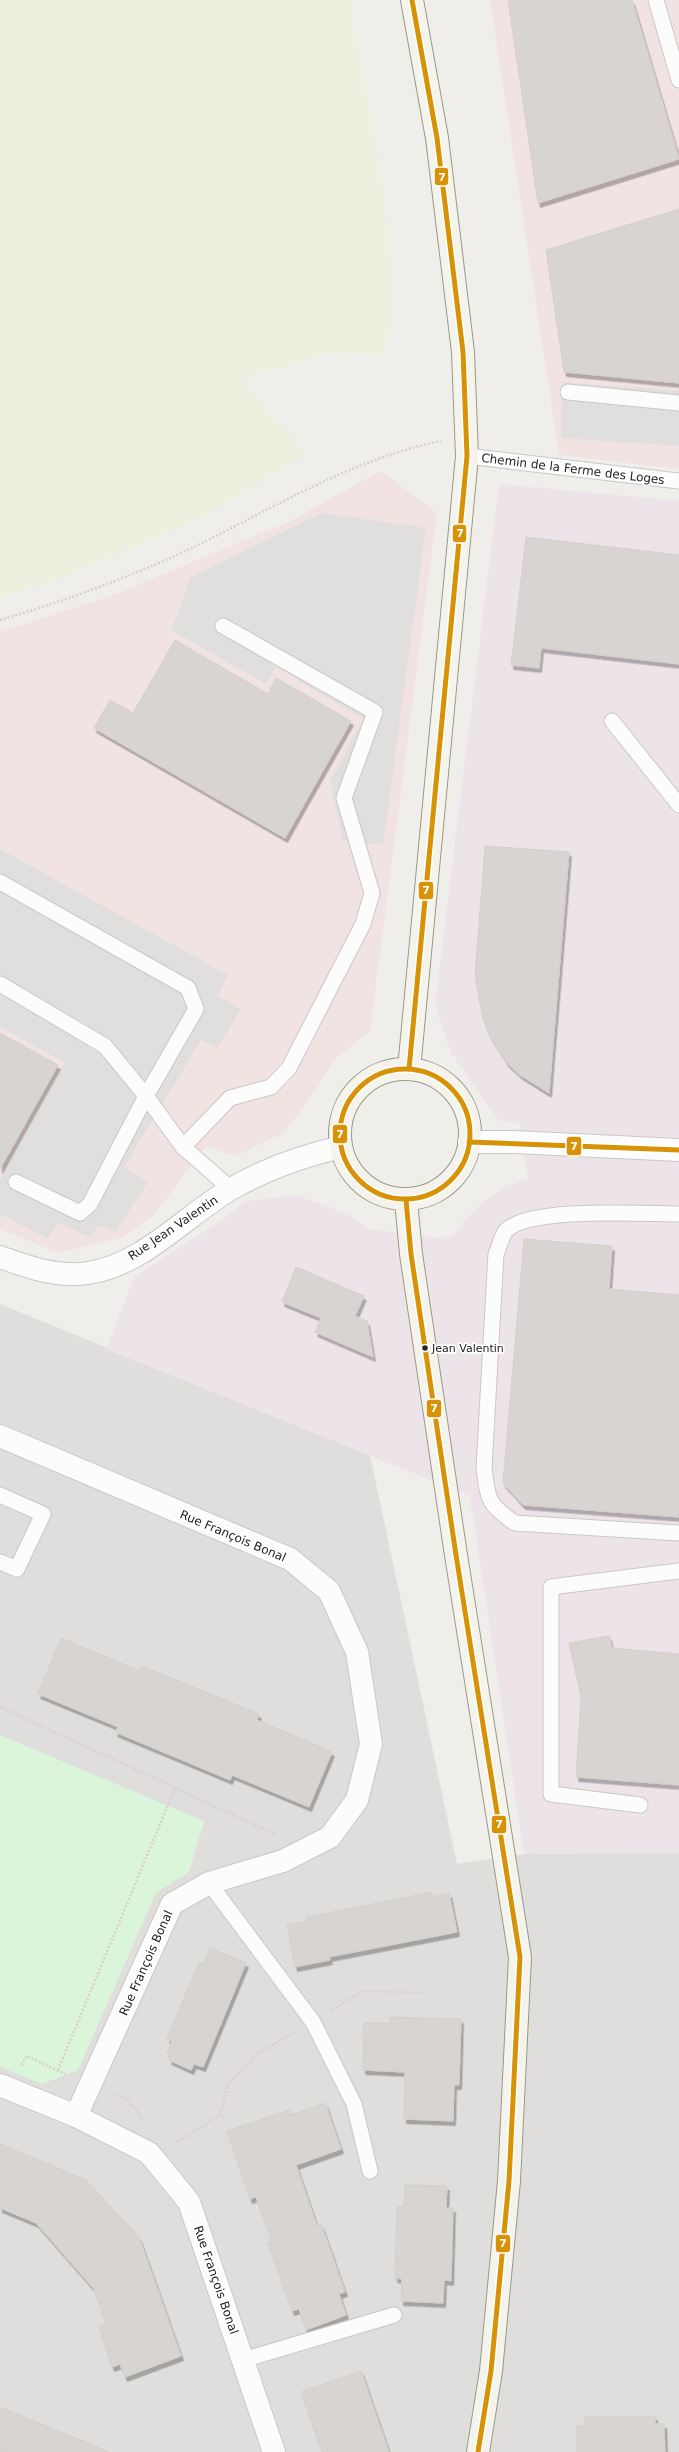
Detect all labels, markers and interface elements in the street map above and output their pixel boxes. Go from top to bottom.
line badge: 7 [434,167,449,186]
text: 7 [438,171,446,184]
street label: Chemin de la Ferme des Loges [481,451,665,487]
line badge: 7 [452,524,467,543]
text: 7 [456,527,464,540]
line badge: 7 [418,881,434,900]
text: 7 [422,884,430,897]
line badge: 7 [332,1124,348,1144]
text: 7 [336,1128,344,1141]
line badge: 7 [566,1136,582,1156]
text: 7 [570,1140,578,1153]
street label: Rue Jean Valentin [126,1193,220,1263]
place label: Jean Valentin [431,1342,504,1355]
marker: Jean Valentin [420,1343,430,1353]
line badge: 7 [426,1399,442,1418]
text: 7 [430,1402,438,1415]
street label: Rue François Bonal [178,1507,288,1565]
line badge: 7 [491,1815,507,1834]
text: 7 [495,1818,503,1831]
street label: Rue François Bonal [116,1908,176,2018]
street label: Rue François Bonal [191,2224,241,2336]
line badge: 7 [495,2234,511,2253]
text: 7 [499,2237,507,2250]

